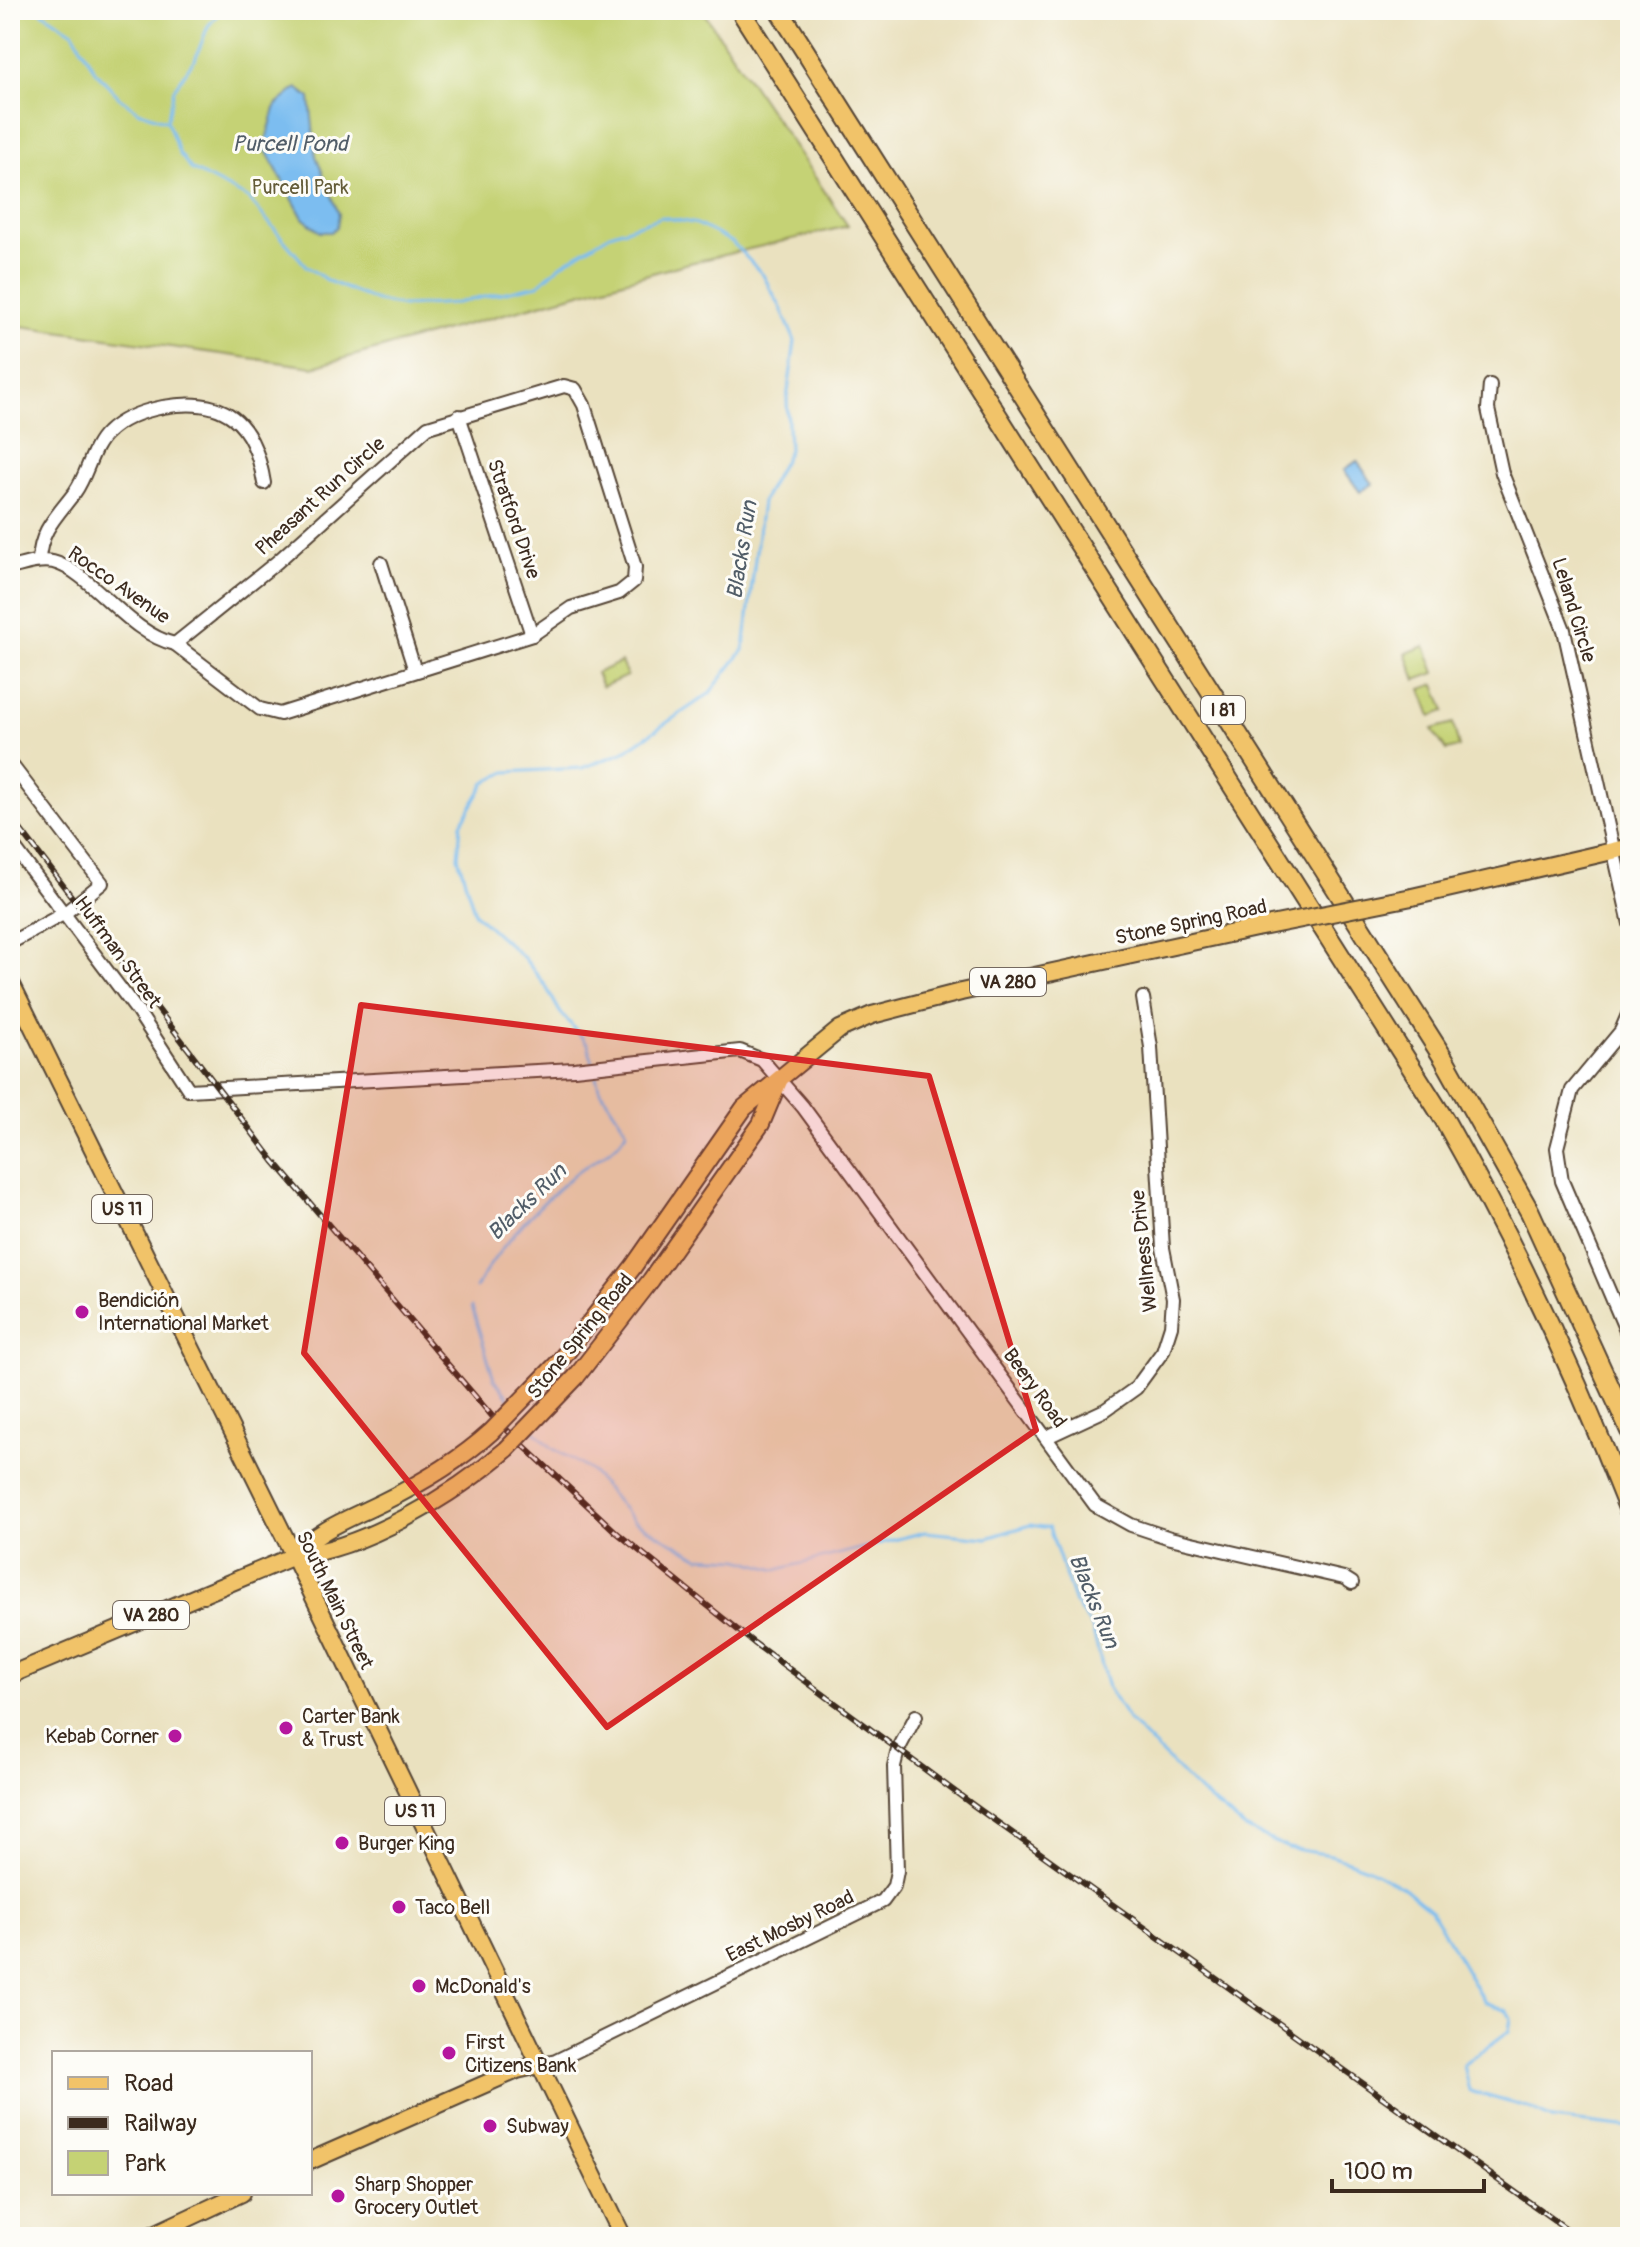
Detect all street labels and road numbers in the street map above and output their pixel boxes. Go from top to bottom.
street label: Pheasant Run Circle [250,431,390,561]
street label: Stratford Drive [482,456,546,582]
street label: Rocco Avenue [63,541,175,630]
street label: Leland Circle [1546,555,1602,665]
road number: I 81 [1201,696,1245,724]
street label: Huffman Street [69,891,168,1014]
street label: Stone Spring Road [1113,894,1269,950]
road number: VA 280 [970,968,1046,996]
street label: Wellness Drive [1125,1189,1163,1313]
road number: US 11 [92,1195,152,1223]
street label: Stone Spring Road [522,1268,638,1404]
street label: Beery Road [998,1343,1072,1433]
street label: South Main Street [291,1527,380,1674]
road number: VA 280 [113,1601,189,1629]
road number: US 11 [385,1797,445,1825]
street label: East Mosby Road [722,1884,858,1968]

